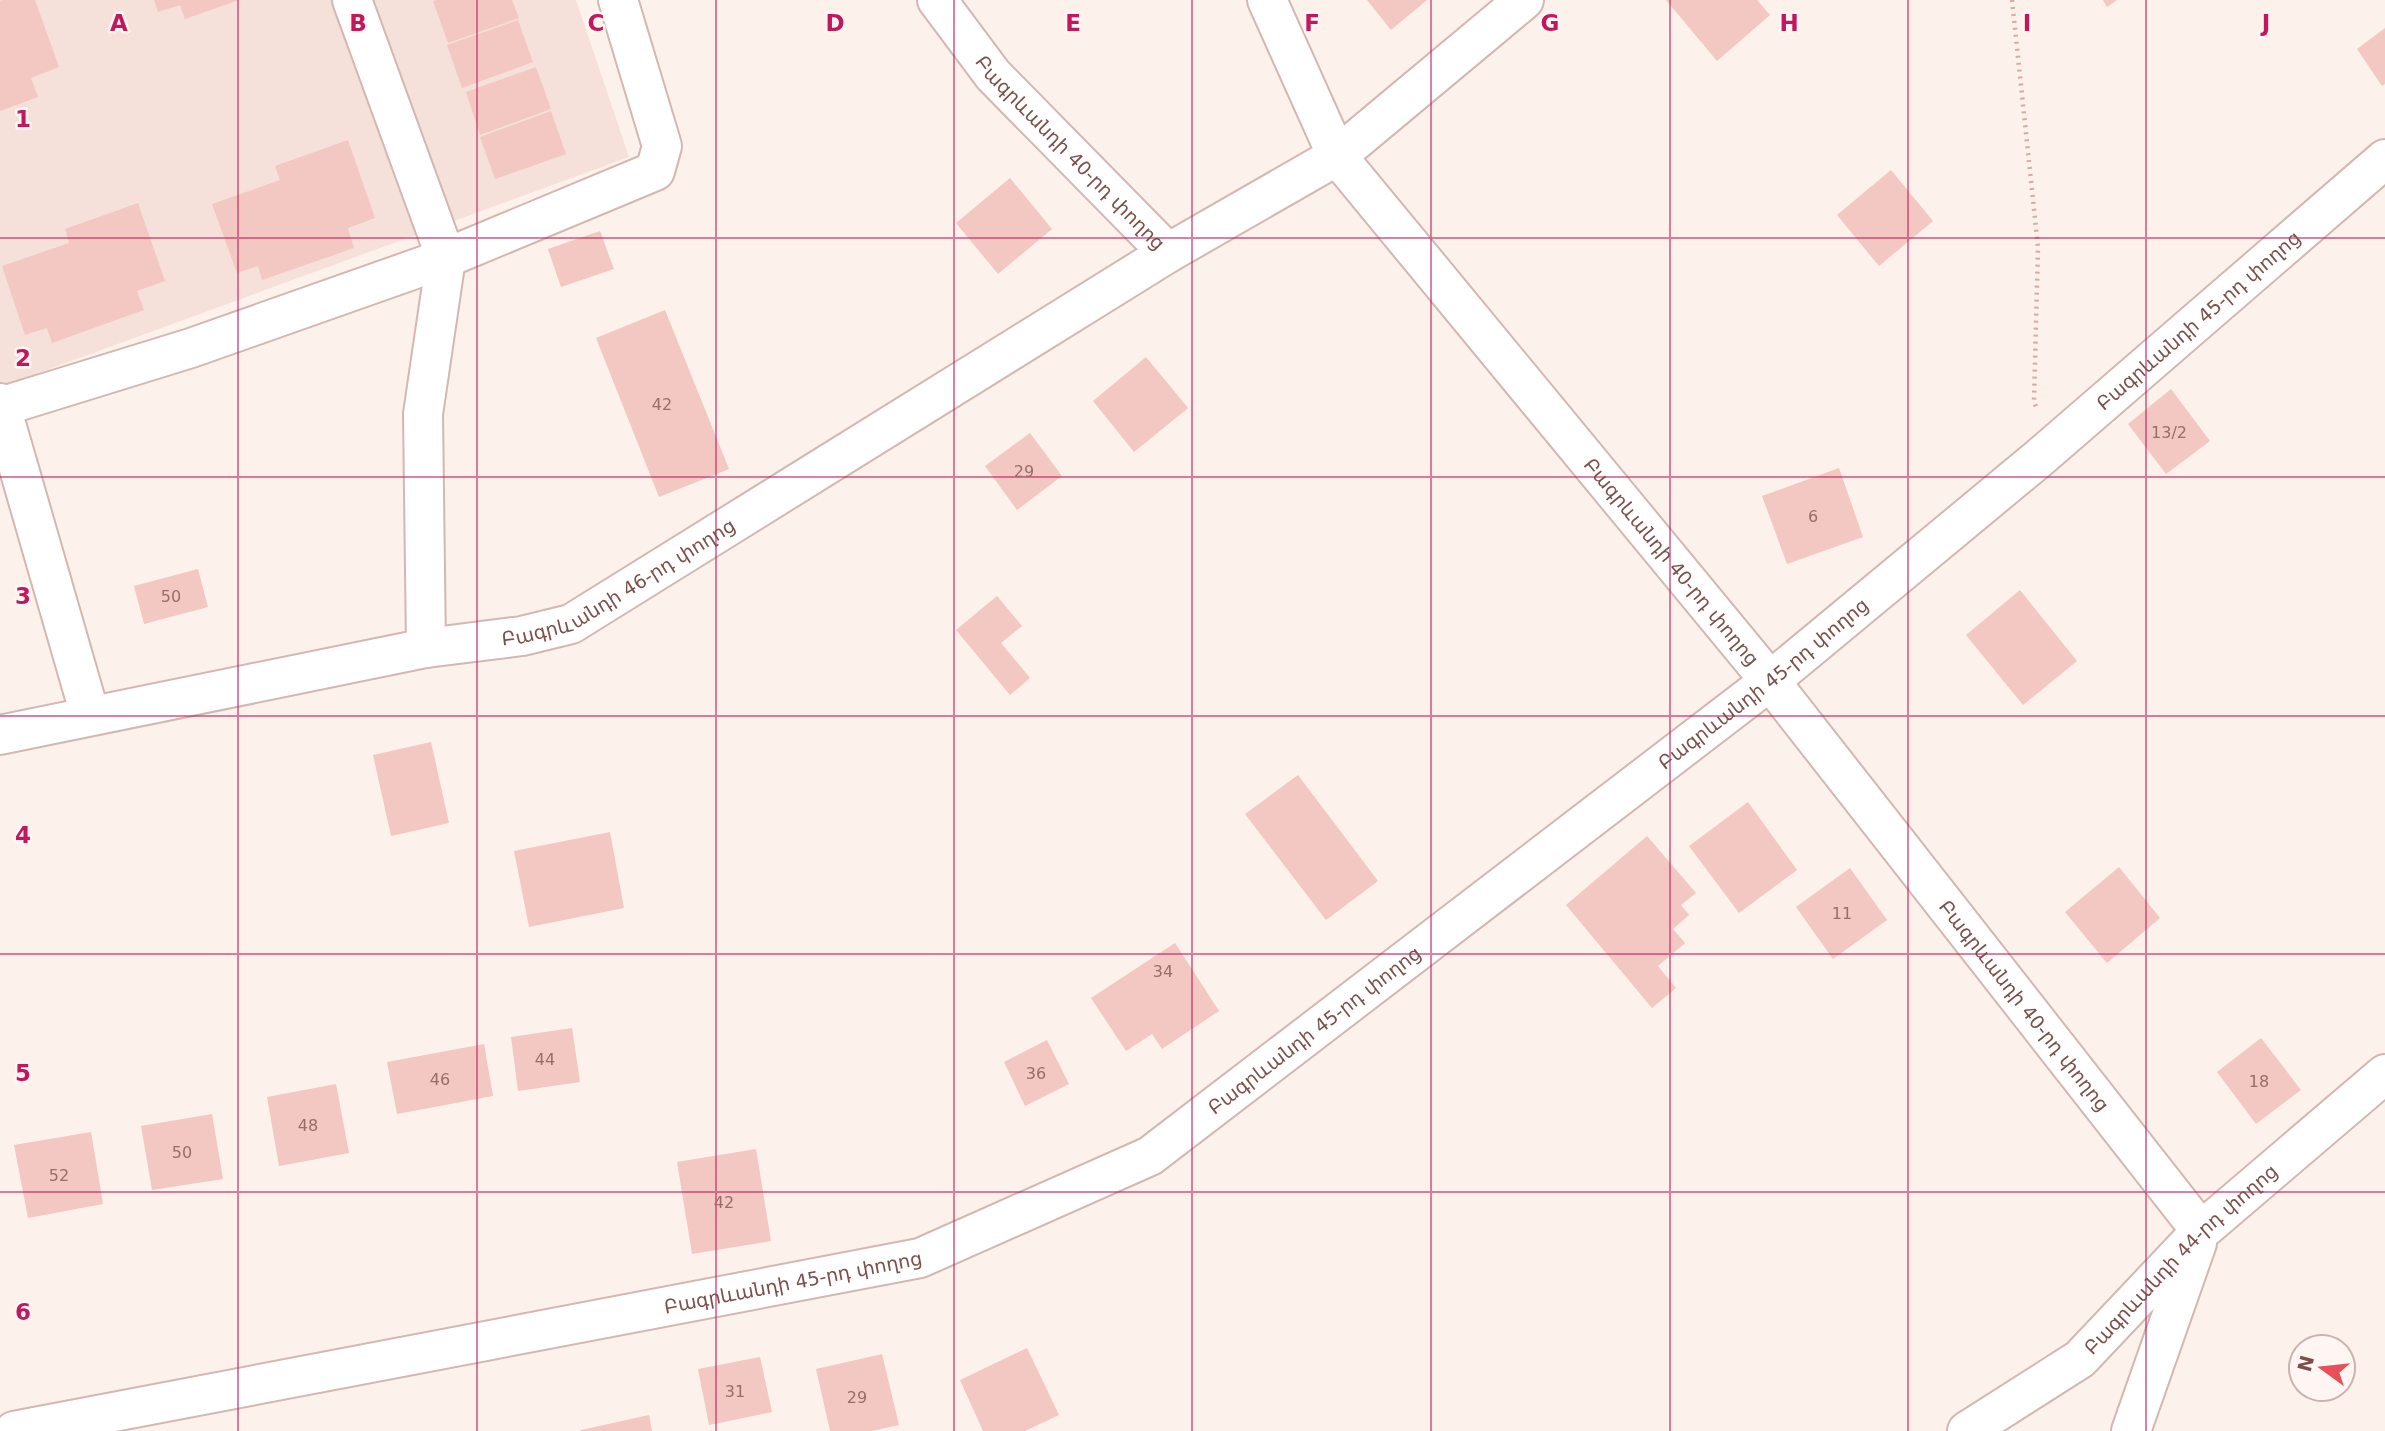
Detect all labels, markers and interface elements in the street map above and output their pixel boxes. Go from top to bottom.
text: A [110,10,128,36]
text: B [349,10,367,36]
text: C [588,10,604,36]
text: D [825,10,845,36]
text: E [1065,10,1081,36]
text: F [1304,10,1320,36]
text: G [1541,10,1559,36]
text: H [1779,10,1799,36]
text: I [2023,10,2031,36]
text: J [2260,10,2270,36]
street label: Բագրևանդի 40-րդ փողոց [971,51,1169,254]
text: 1 [15,106,31,132]
street label: Բագրևանդի 45-րդ փողոց [2092,226,2305,414]
text: 2 [15,345,31,371]
house number: 42 [652,395,672,414]
house number: 13/2 [2151,423,2187,442]
street label: Բագրևանդի 40-րդ փողոց [1580,454,1764,670]
house number: 29 [1014,462,1034,481]
house number: 6 [1808,507,1818,526]
street label: Բագրևանդի 46-րդ փողոց [500,514,739,649]
text: 3 [15,583,31,609]
house number: 50 [161,587,181,606]
street label: Բագրևանդի 45-րդ փողոց [1654,593,1873,774]
text: 4 [15,822,31,848]
street label: Բագրևանդի 40-րդ փողոց [1935,896,2114,1116]
house number: 11 [1832,904,1852,923]
street label: Բագրևանդի 45-րդ փողոց [1204,942,1425,1119]
house number: 34 [1153,962,1173,981]
house number: 44 [535,1050,555,1069]
text: 5 [15,1060,31,1086]
house number: 36 [1026,1064,1046,1083]
house number: 46 [430,1070,450,1089]
house number: 18 [2249,1072,2269,1091]
house number: 48 [298,1116,318,1135]
house number: 50 [172,1143,192,1162]
street label: Բագրևանդի 44-րդ փողոց [2080,1160,2282,1359]
house number: 52 [49,1166,69,1185]
house number: 42 [714,1193,734,1212]
street label: Բագրևանդի 45-րդ փողոց [662,1247,924,1318]
text: 6 [15,1299,31,1325]
north arrow [2287,1333,2357,1403]
text: N [2293,1353,2318,1374]
house number: 31 [725,1382,745,1401]
house number: 29 [847,1388,867,1407]

